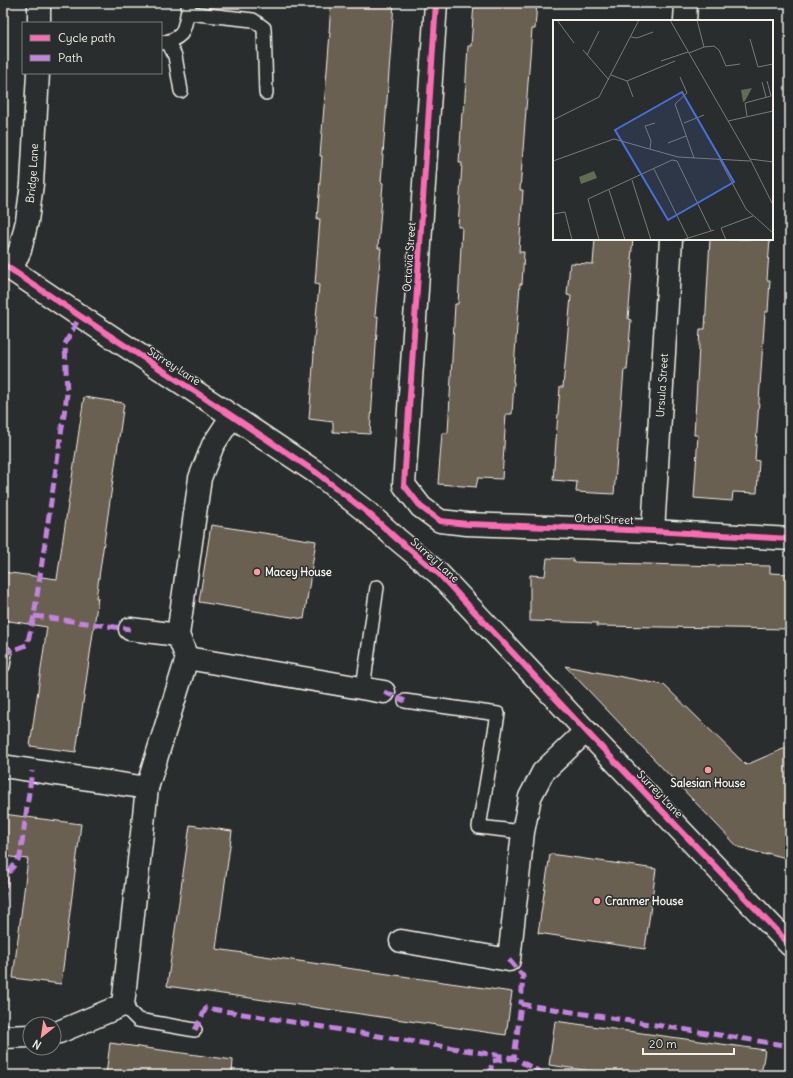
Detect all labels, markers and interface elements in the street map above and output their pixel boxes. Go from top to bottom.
inset map [553,20,773,240]
legend [22,22,162,74]
text: Cycle path [58,30,115,45]
text: Path [58,50,83,65]
street label: Bridge Lane [23,143,41,204]
street label: Octavia Street [400,221,418,292]
street label: Surrey Lane [145,344,203,388]
street label: Ursula Street [653,353,671,418]
street label: Orbel Street [574,511,634,527]
street label: Surrey Lane [408,535,462,585]
place label: Macey House [265,565,332,580]
marker: Macey House [252,567,262,577]
marker: Salesian House [703,765,713,775]
street label: Surrey Lane [634,767,686,821]
place label: Salesian House [671,776,746,790]
place label: Cranmer House [605,894,683,908]
marker: Cranmer House [592,896,602,906]
north arrow [22,1016,62,1056]
scale bar [643,1030,734,1056]
text: 20 m [649,1036,677,1051]
text: N [30,1037,44,1053]

